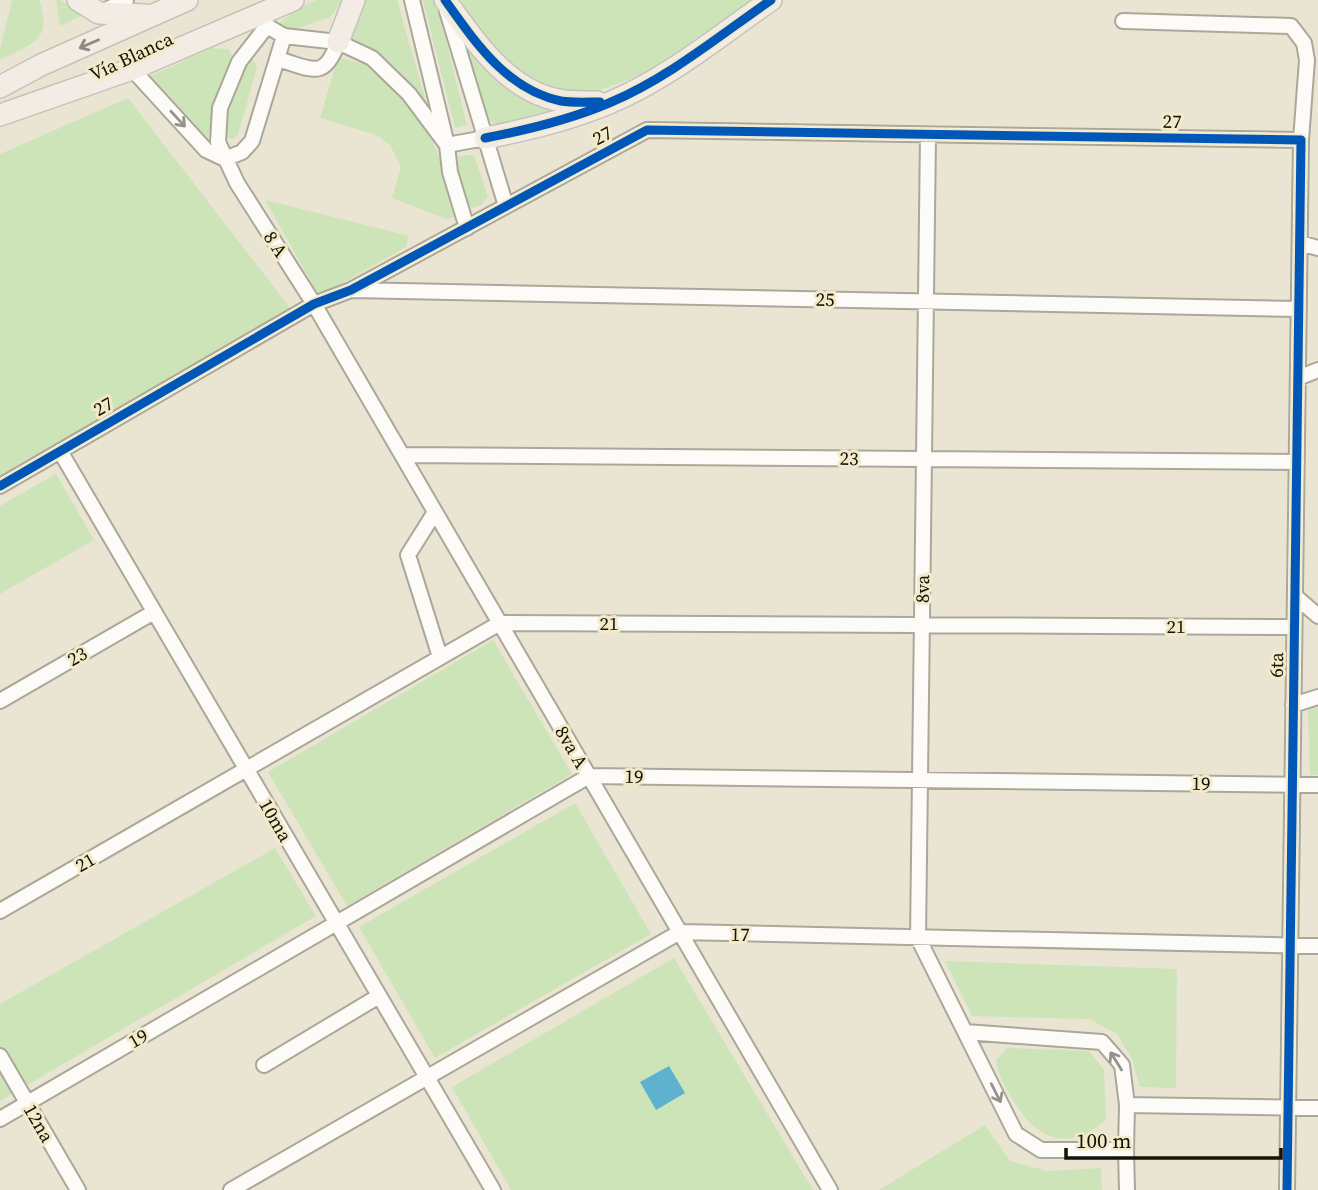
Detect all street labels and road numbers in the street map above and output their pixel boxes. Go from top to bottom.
street label: Vía Blanca [85,25,177,87]
street label: 27 [1162,108,1182,134]
street label: 27 [588,119,616,151]
street label: 8 A [258,226,294,262]
street label: 25 [815,286,835,312]
street label: 27 [88,390,118,422]
street label: 23 [839,445,859,471]
street label: 8va [909,574,935,603]
street label: 21 [599,610,619,636]
street label: 21 [1166,613,1186,639]
street label: 23 [62,640,92,672]
street label: 6ta [1263,652,1289,678]
street label: 8va A [549,721,595,774]
street label: 19 [624,763,644,789]
street label: 19 [1191,770,1211,796]
street label: 10ma [253,794,299,847]
street label: 21 [70,846,100,878]
street label: 17 [730,921,750,947]
street label: 19 [123,1022,153,1054]
street label: 12na [18,1099,60,1147]

